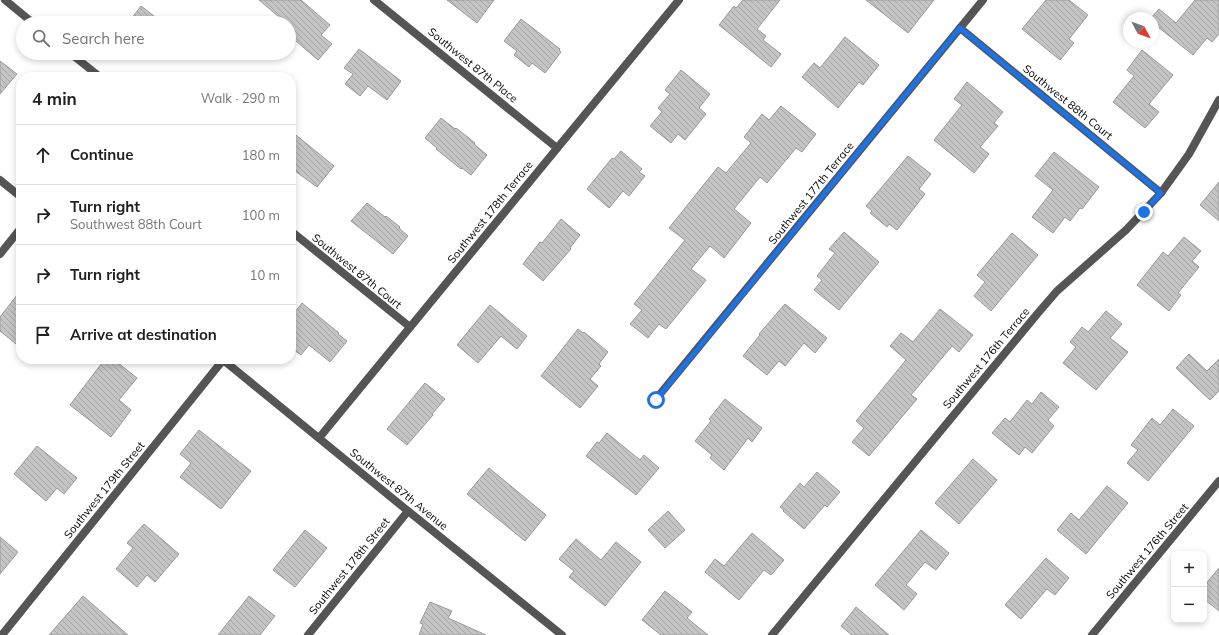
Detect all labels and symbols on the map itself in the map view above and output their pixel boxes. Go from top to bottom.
north arrow [1123,12,1159,48]
street label: Southwest 87th Place [425,25,521,105]
street label: Southwest 88th Court [1020,61,1116,143]
street label: Southwest 177th Terrace [765,139,857,247]
street label: Southwest 178th Terrace [444,158,536,266]
route end [1135,203,1153,221]
street label: Southwest 87th Court [309,230,405,312]
street label: Southwest 176th Terrace [940,305,1032,411]
route start [647,391,665,409]
street label: Southwest 179th Street [61,439,148,541]
street label: Southwest 87th Avenue [347,445,451,533]
street label: Southwest 176th Street [1103,500,1191,602]
street label: Southwest 178th Street [306,515,393,617]

